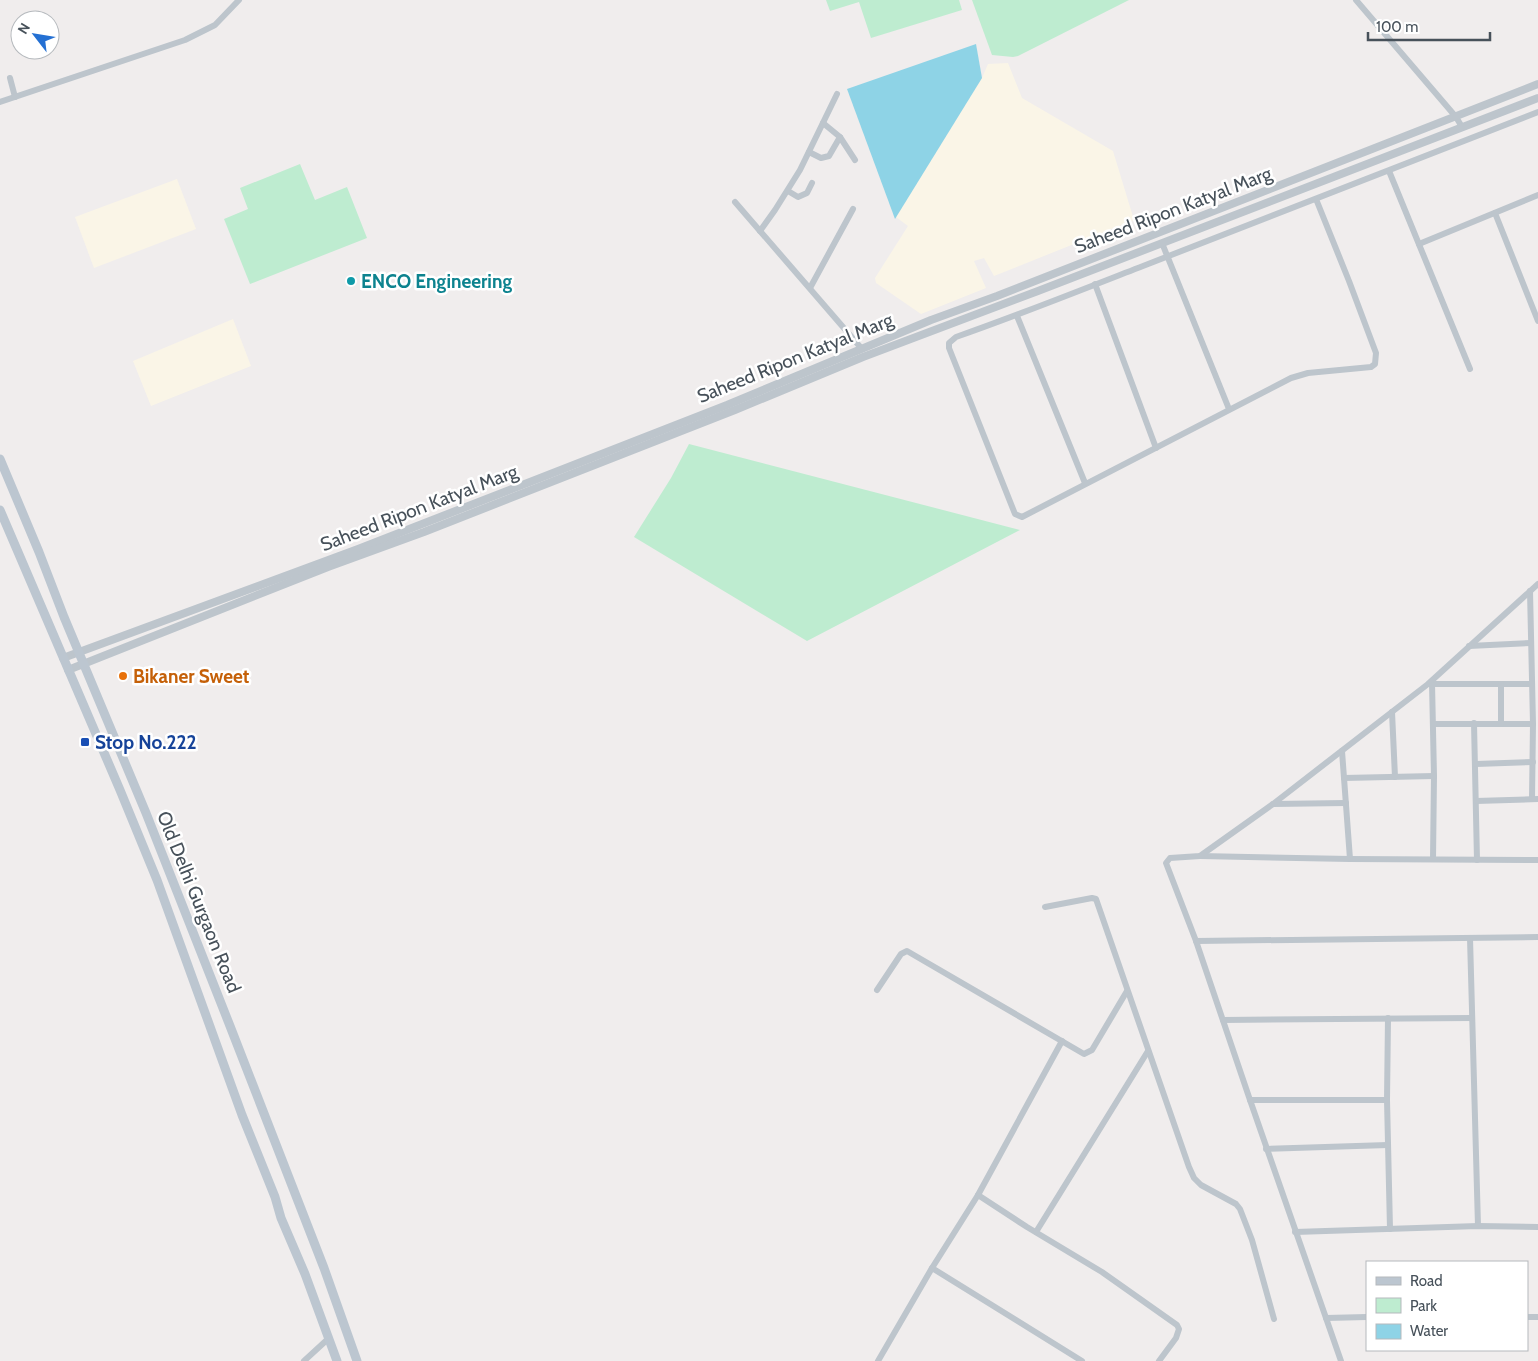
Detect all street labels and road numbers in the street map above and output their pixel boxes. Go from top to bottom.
street label: Saheed Ripon Katyal Marg [1071,162,1275,258]
street label: Saheed Ripon Katyal Marg [694,308,897,408]
street label: Saheed Ripon Katyal Marg [317,460,521,556]
street label: Old Delhi Gurgaon Road [152,808,246,996]

